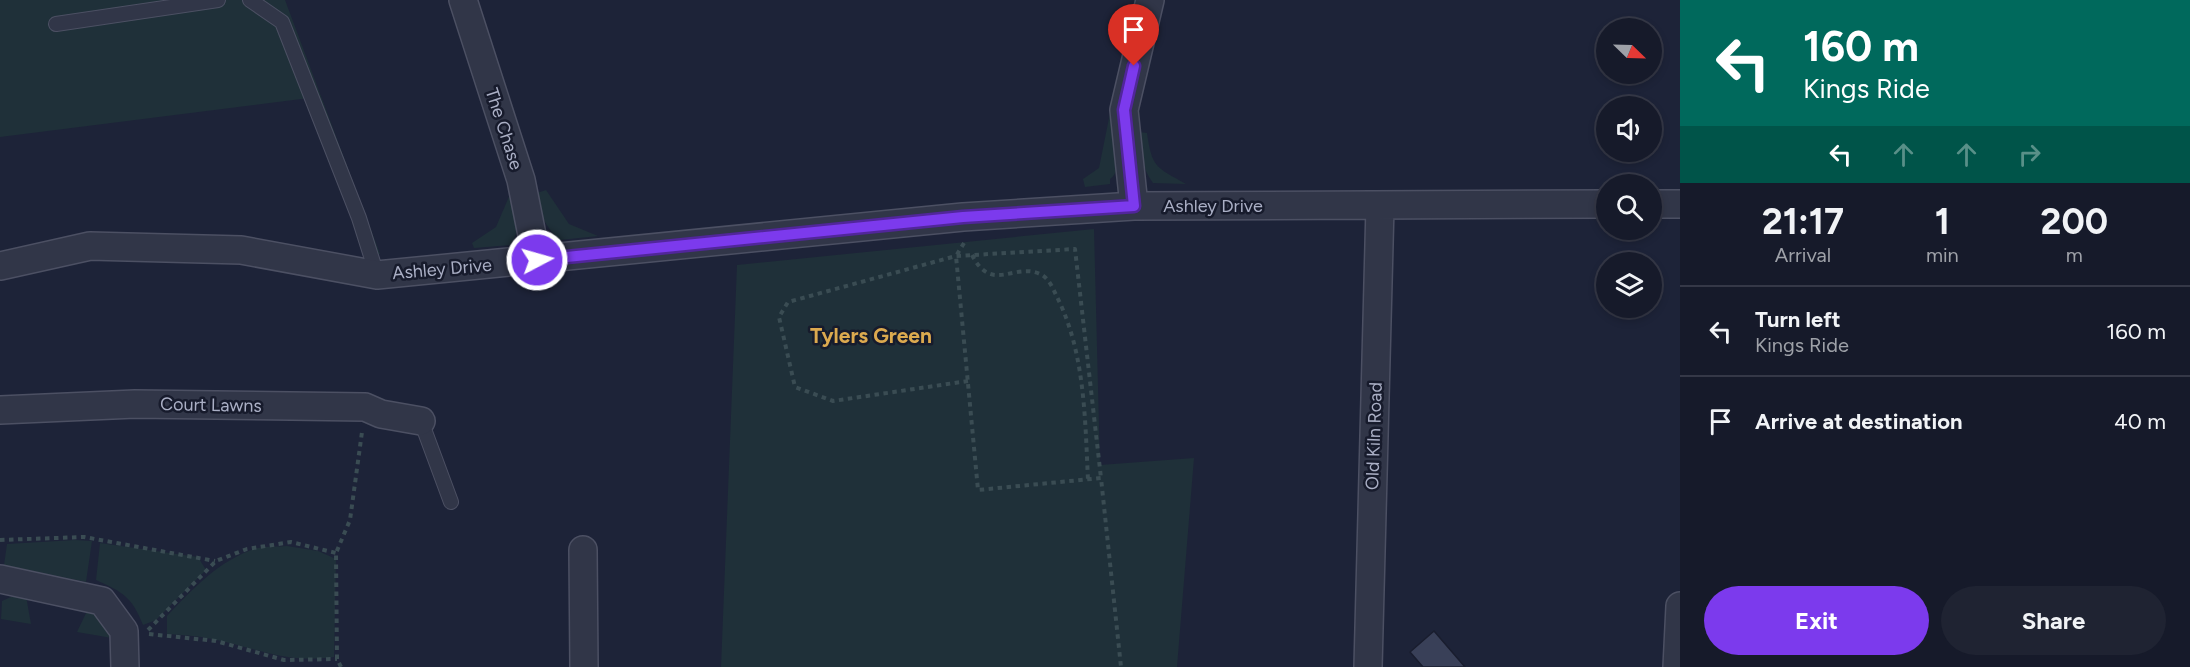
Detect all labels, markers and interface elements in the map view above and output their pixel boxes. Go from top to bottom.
pin [1108,4,1159,66]
icon: arrive [1117,13,1150,46]
north arrow [1596,18,1662,84]
map controls [1596,18,1662,318]
text: 160 m [1803,21,1919,72]
icon: left [1704,24,1782,102]
text: Kings Ride [1803,72,1930,105]
street label: The Chase [480,85,528,173]
button: sound [1596,96,1662,162]
icon: left [1824,138,1857,171]
icon: ahead [1887,138,1920,171]
icon: ahead [1950,138,1983,171]
icon: right [2013,138,2046,171]
button: search [1596,174,1662,240]
street label: Ashley Drive [1163,195,1263,217]
text: 21:17 [1762,200,1844,243]
text: 1 [1935,200,1950,243]
text: 200 [2041,200,2108,243]
position arrow [505,228,569,292]
text: Arrival [1775,243,1831,267]
text: min [1926,243,1959,267]
text: m [2066,243,2083,267]
button: layers [1596,252,1662,318]
street label: Ashley Drive [391,254,493,284]
text: Turn left [1755,306,1841,333]
icon: left [1704,315,1737,348]
text: 160 m [2106,318,2166,345]
district label: Tylers Green [810,323,932,348]
text: Kings Ride [1755,333,1849,357]
street label: Old Kiln Road [1361,382,1387,490]
street label: Court Lawns [160,393,262,417]
icon: arrive [1704,405,1737,438]
text: Arrive at destination [1755,408,1963,435]
text: 40 m [2114,408,2166,435]
button: Exit [1704,586,1929,655]
button: Share [1941,586,2166,655]

